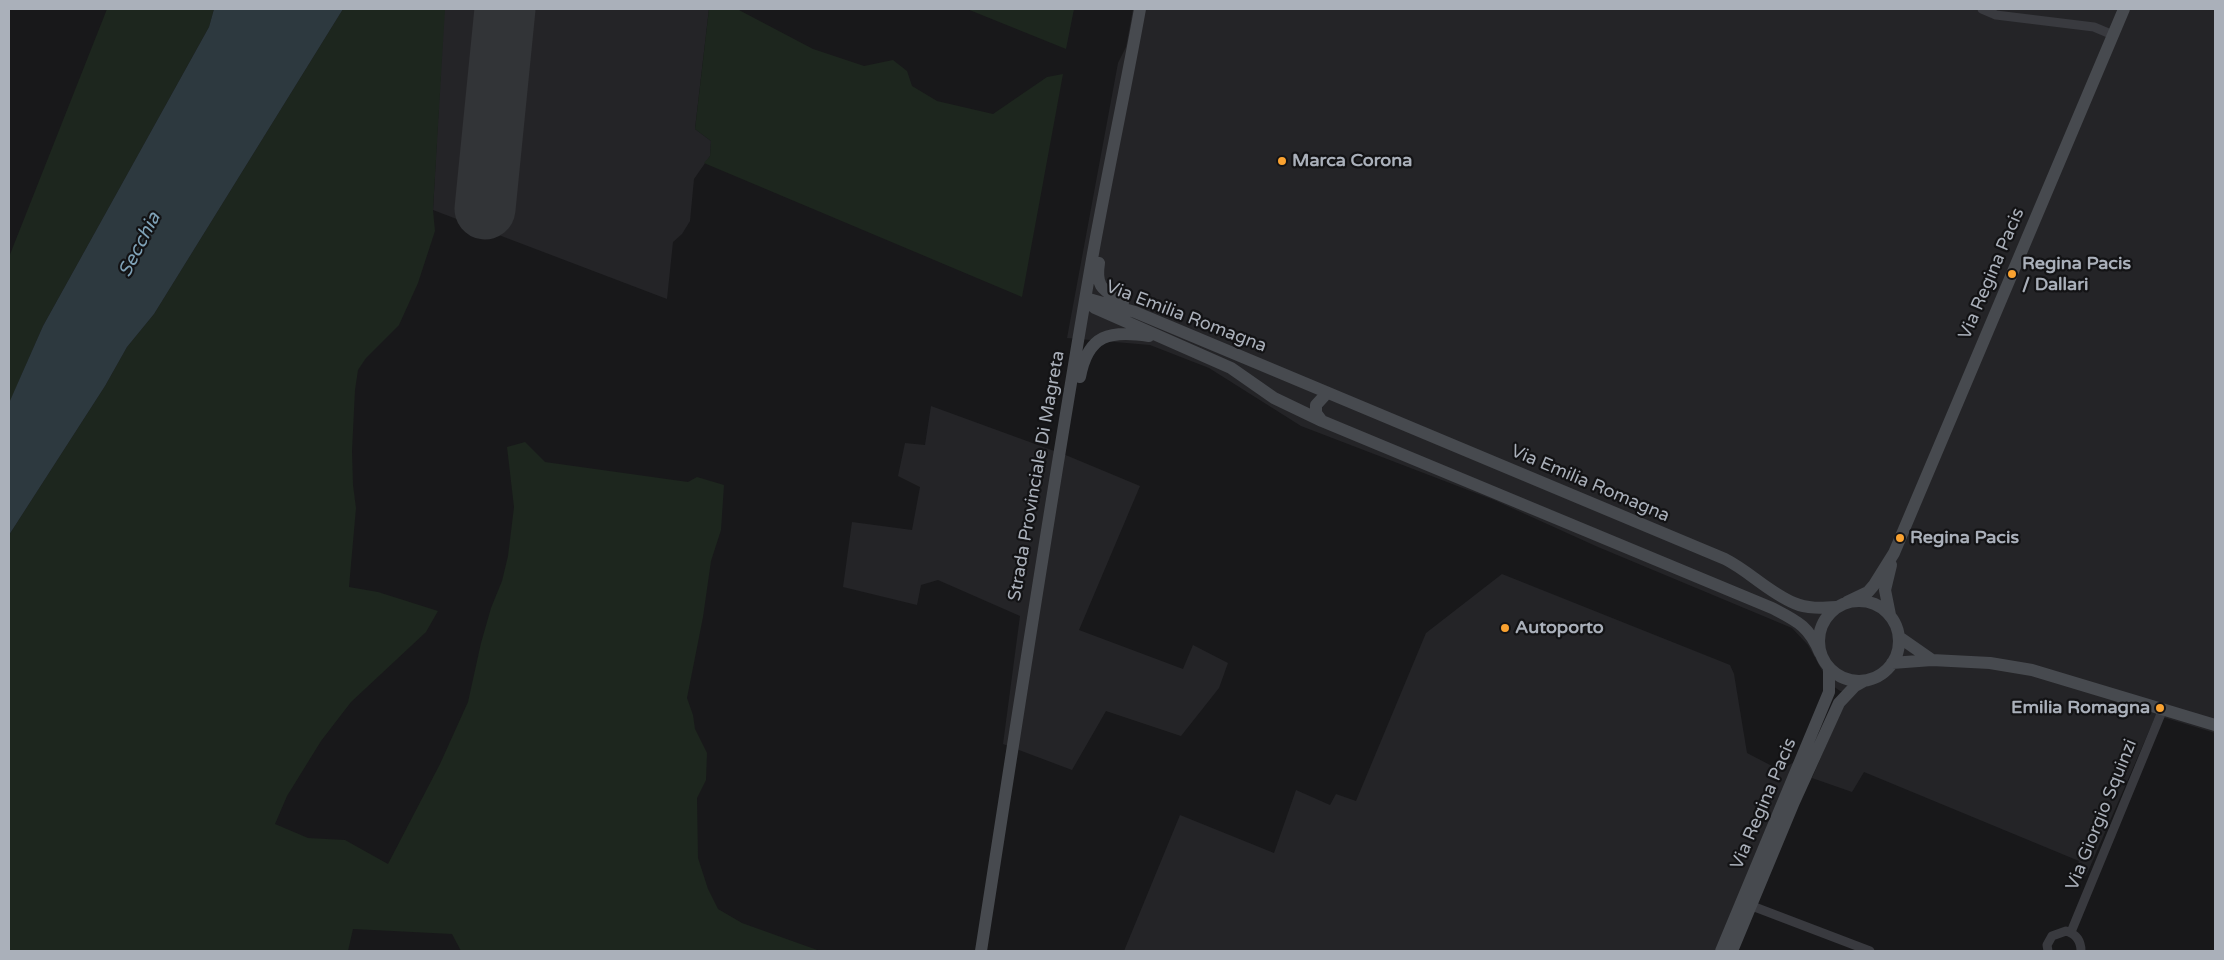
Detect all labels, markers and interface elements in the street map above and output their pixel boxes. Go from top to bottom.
place label: Marca Corona [1292,150,1412,172]
marker: Marca Corona [1276,155,1288,167]
street label: Via Regina Pacis [1955,205,2029,343]
water label: Secchia [114,209,166,281]
place label: Regina Pacis / Dallari [2022,253,2131,296]
marker: Regina Pacis / Dallari [2006,268,2018,280]
street label: Via Emilia Romagna [1103,276,1269,358]
street label: Strada Provinciale Di Magreta [1004,349,1070,603]
street label: Via Emilia Romagna [1507,441,1673,527]
place label: Regina Pacis [1910,527,2019,549]
marker: Regina Pacis [1894,532,1906,544]
place label: Autoporto [1515,617,1604,639]
marker: Autoporto [1499,622,1511,634]
place label: Emilia Romagna [2011,697,2150,719]
marker: Emilia Romagna [2154,702,2166,714]
street label: Via Regina Pacis [1727,735,1801,873]
street label: Via Giorgio Squinzi [2062,736,2142,894]

